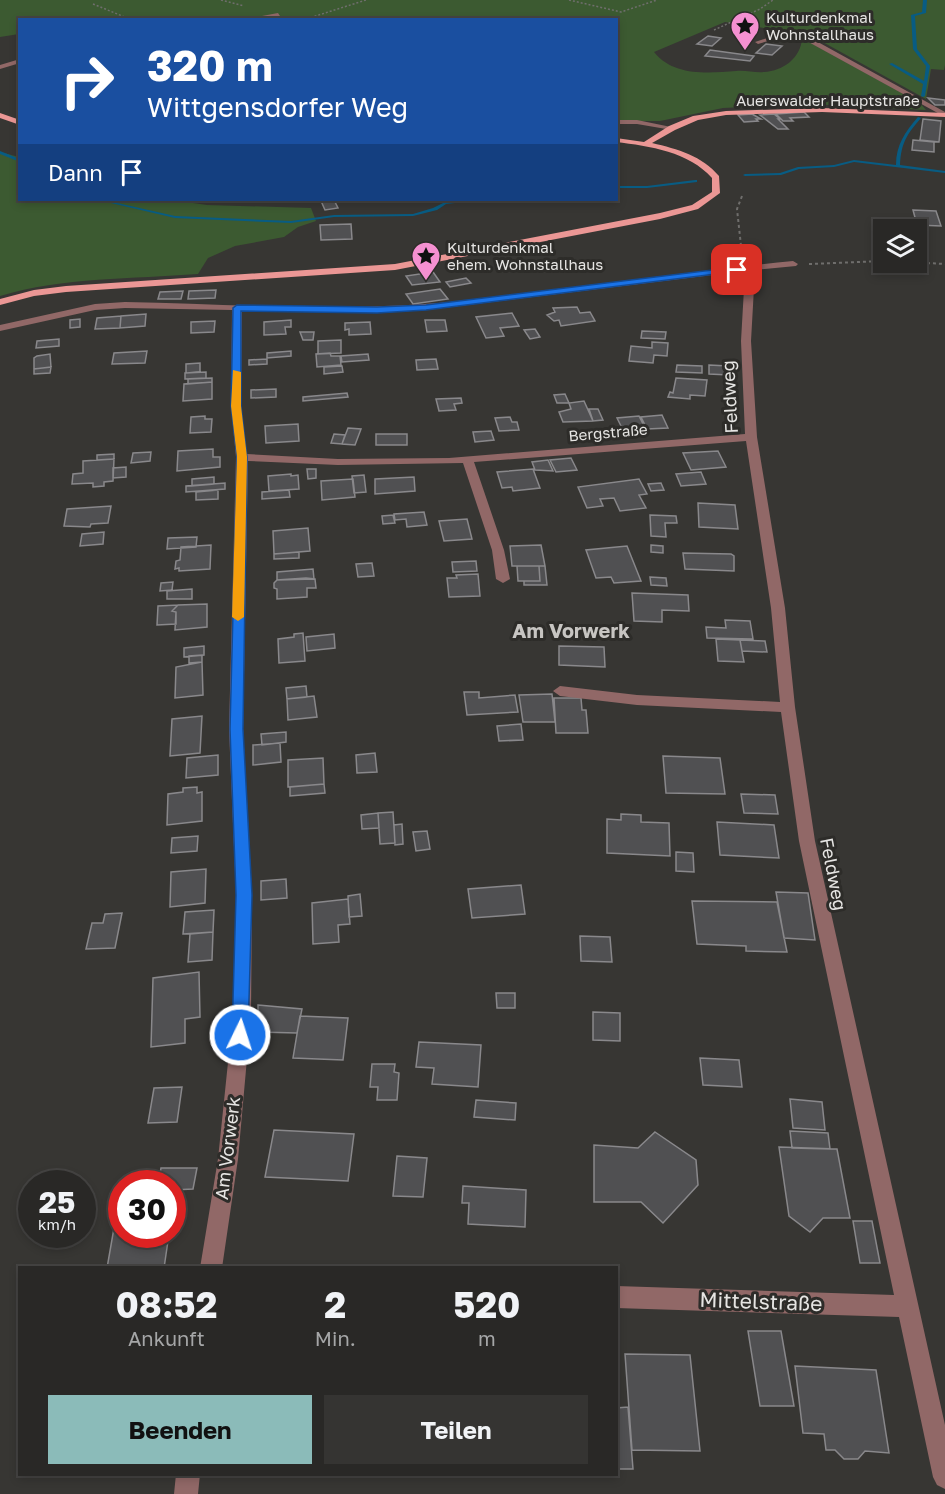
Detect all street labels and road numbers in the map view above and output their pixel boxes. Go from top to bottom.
street label: Auerswalder Hauptstraße [736,91,920,109]
street label: Feldweg [716,360,742,434]
street label: Bergstraße [568,420,649,444]
street label: Feldweg [816,836,852,912]
street label: Am Vorwerk [210,1095,244,1201]
street label: Mittelstraße [699,1286,823,1316]

